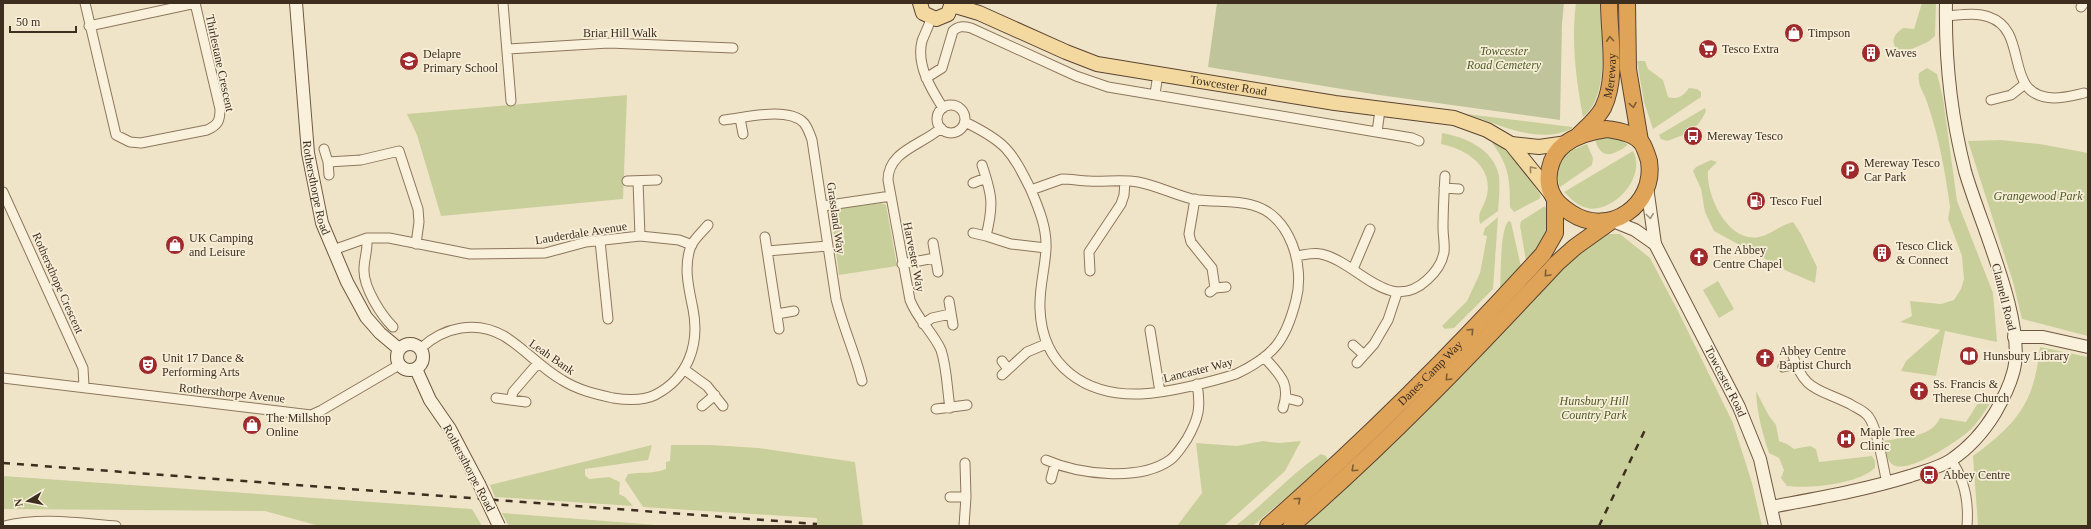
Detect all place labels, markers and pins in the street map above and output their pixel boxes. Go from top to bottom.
shop icon: Timpson [1783,22,1805,44]
place label: Timpson [1808,26,1850,40]
supermarket icon: Tesco Extra [1697,38,1719,60]
place label: Tesco Extra [1722,42,1779,56]
building icon: Waves [1860,42,1882,64]
place label: Waves [1885,46,1917,60]
place label: Delapre Primary School [423,47,499,75]
school or university icon: Delapre Primary School [398,50,420,72]
bus stop icon: Mereway Tesco [1682,125,1704,147]
place label: Mereway Tesco [1707,129,1783,143]
place label: Mereway Tesco Car Park [1864,156,1940,184]
parking icon: Mereway Tesco Car Park [1839,159,1861,181]
fuel station icon: Tesco Fuel [1745,190,1767,212]
place label: Tesco Fuel [1770,194,1823,208]
place label: UK Camping and Leisure [189,231,253,259]
shop icon: UK Camping and Leisure [164,234,186,256]
place label: Tesco Click & Connect [1896,239,1953,267]
building icon: Tesco Click & Connect [1871,242,1893,264]
place label: The Abbey Centre Chapel [1713,243,1783,271]
church icon: The Abbey Centre Chapel [1688,246,1710,268]
place label: Abbey Centre Baptist Church [1779,344,1851,372]
library icon: Hunsbury Library [1958,345,1980,367]
church icon: Abbey Centre Baptist Church [1754,347,1776,369]
place label: Hunsbury Library [1983,349,2069,363]
place label: Unit 17 Dance & Performing Arts [162,351,245,379]
theatre icon: Unit 17 Dance & Performing Arts [137,354,159,376]
place label: Ss. Francis & Therese Church [1933,377,2009,405]
church icon: Ss. Francis & Therese Church [1908,380,1930,402]
place label: The Millshop Online [266,411,331,439]
shop icon: The Millshop Online [241,414,263,436]
place label: Maple Tree Clinic [1860,425,1915,453]
hospital icon: Maple Tree Clinic [1835,428,1857,450]
bus stop icon: Abbey Centre [1918,464,1940,486]
place label: Abbey Centre [1943,468,2010,482]

